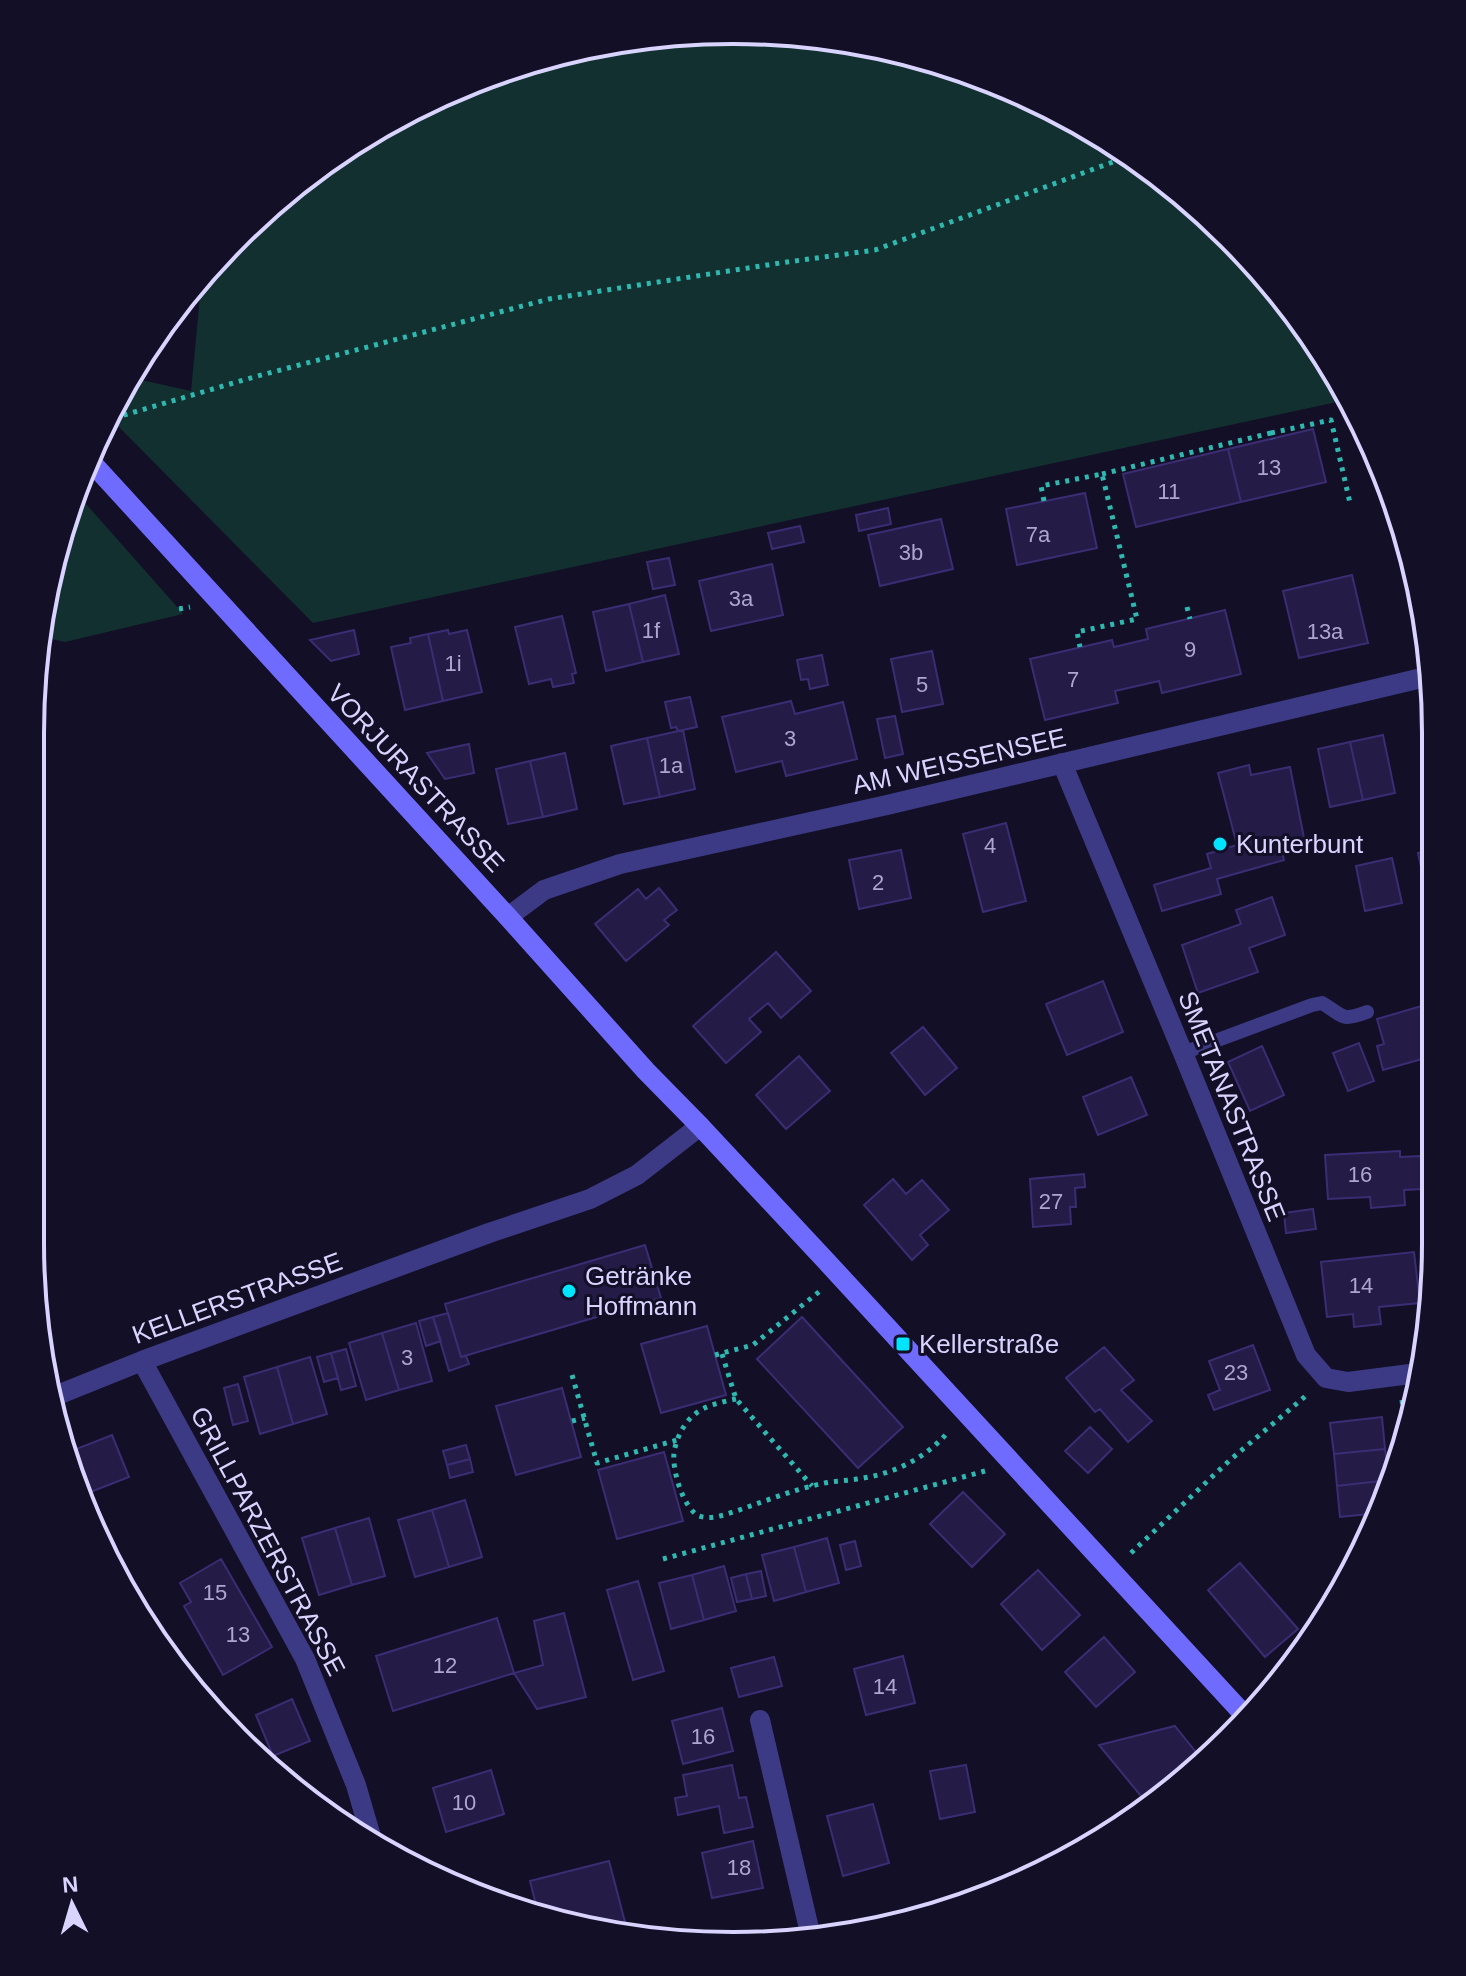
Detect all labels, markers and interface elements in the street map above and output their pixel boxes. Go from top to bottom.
house number: 13 [1257,455,1281,480]
house number: 11 [1158,479,1180,504]
house number: 7a [1026,522,1051,547]
house number: 3b [899,540,923,565]
house number: 3a [729,586,754,611]
house number: 1f [642,618,661,643]
house number: 13a [1307,619,1344,644]
house number: 9 [1184,637,1196,662]
house number: 1i [444,651,462,676]
house number: 7 [1067,667,1079,692]
house number: 5 [916,672,928,697]
street label: VORJURASTRASSE [321,678,511,878]
street label: AM WEISSENSEE [849,722,1069,800]
house number: 3 [784,726,796,751]
house number: 1a [659,753,684,778]
place label: Kunterbunt [1236,829,1364,859]
house number: 4 [984,833,996,858]
marker: Kunterbunt [1211,835,1229,853]
house number: 2 [872,870,884,895]
street label: SMETANASTRASSE [1172,987,1292,1225]
house number: 16 [1348,1162,1372,1187]
house number: 27 [1039,1189,1063,1214]
street label: KELLERSTRASSE [128,1246,346,1350]
place label: Getränke Hoffmann [585,1261,697,1321]
house number: 14 [1349,1273,1373,1298]
marker: Getränke Hoffmann [560,1282,578,1300]
place label: Kellerstraße [919,1329,1059,1359]
marker: Kellerstraße [894,1335,912,1353]
house number: 3 [401,1345,413,1370]
house number: 23 [1224,1360,1248,1385]
street label: GRILLPARZERSTRASSE [184,1401,352,1681]
house number: 15 [203,1580,227,1605]
house number: 13 [226,1622,250,1647]
house number: 12 [433,1653,457,1678]
house number: 14 [873,1674,897,1699]
house number: 16 [691,1724,715,1749]
house number: 10 [452,1790,476,1815]
house number: 18 [727,1855,751,1880]
north arrow [32,1864,112,1944]
text: N [61,1871,79,1898]

